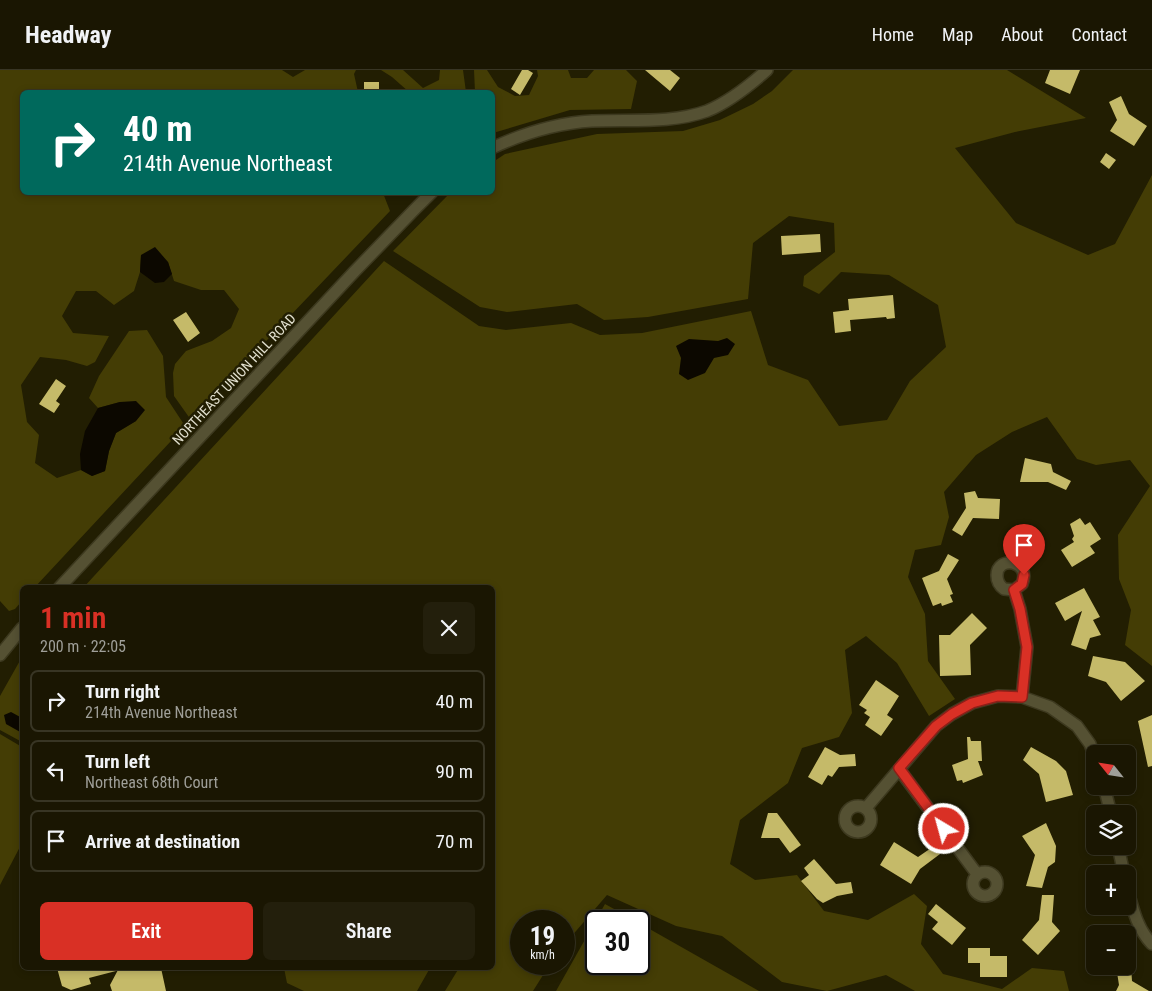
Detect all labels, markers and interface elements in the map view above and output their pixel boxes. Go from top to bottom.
text: Headway [25,21,111,49]
text: Home [872,24,914,45]
text: Map [942,24,973,45]
text: About [1001,24,1043,45]
text: Contact [1071,24,1127,45]
text: 40 m [123,109,192,150]
icon: right [40,110,105,175]
text: 214th Avenue Northeast [123,151,333,176]
street label: NORTHEAST UNION HILL ROAD [169,310,299,448]
pin [1003,524,1045,575]
icon: arrive [1010,531,1038,559]
text: 1 min [40,600,106,635]
button: close [423,602,475,654]
text: 200 m · 22:05 [40,637,126,656]
text: Turn right [85,680,160,703]
icon: right [42,687,70,715]
text: 40 m [436,690,473,713]
text: 214th Avenue Northeast [85,703,237,722]
north arrow [1086,745,1136,795]
map controls [1086,745,1136,975]
text: Turn left [85,750,150,773]
icon: left [42,757,70,785]
text: 90 m [436,760,473,783]
text: Northeast 68th Court [85,773,218,792]
position arrow [917,802,969,854]
button: layers [1086,805,1136,855]
icon: arrive [42,827,70,855]
text: Arrive at destination [85,830,240,853]
text: 70 m [436,830,473,853]
button: + [1086,865,1136,915]
button: Exit [40,902,253,960]
button: Share [263,902,475,960]
speed limit sign: 30 [585,910,650,975]
text: 19 [530,922,555,951]
button: − [1086,925,1136,975]
text: km/h [530,948,555,962]

